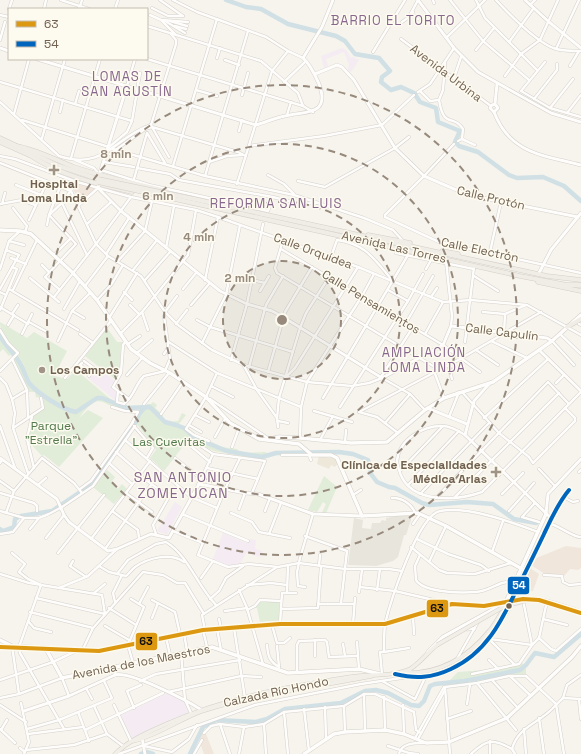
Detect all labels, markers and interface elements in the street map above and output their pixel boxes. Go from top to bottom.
legend [8,8,148,60]
district label: BARRIO EL TORITO [331,12,455,29]
text: 63 [44,16,59,32]
text: 54 [44,36,59,52]
street label: Avenida Urbina [407,41,485,105]
district label: LOMAS DE SAN AGUSTÍN [81,68,173,100]
text: 8 min [100,146,132,162]
marker: Hospital Loma Linda [48,164,60,176]
place label: Hospital Loma Linda [21,176,87,206]
street label: Calle Protón [455,182,527,214]
text: 6 min [142,188,174,204]
district label: REFORMA SAN LUIS [210,195,342,212]
street label: Avenida Las Torres [340,227,448,267]
text: 4 min [183,229,215,245]
street label: Calle Orquídea [271,229,355,273]
street label: Calle Electrón [440,234,520,266]
street label: Calle Pensamientos [319,266,423,338]
text: 2 min [224,270,256,286]
centre of rings [275,313,289,327]
street label: Calle Capulín [465,320,539,344]
district label: AMPLIACIÓN LOMA LINDA [382,344,466,376]
place label: Los Campos [50,362,119,378]
marker: Los Campos [37,365,47,375]
park label: Parque "Estrella" [25,418,77,448]
park label: Las Cuevitas [133,434,205,450]
place label: Clínica de Especialidades Médica Arias [341,457,487,487]
marker: Clínica de Especialidades Médica Arias [490,466,502,478]
district label: SAN ANTONIO ZOMEYUCAN [134,468,232,502]
line badge: 54 [507,576,530,595]
text: 54 [512,578,526,592]
line badge: 63 [426,599,449,618]
text: 63 [430,601,444,615]
unlabelled marker [504,601,514,611]
line badge: 63 [135,632,158,651]
text: 63 [139,634,153,648]
street label: Avenida de los Maestros [71,641,211,683]
street label: Calzada Río Hondo [222,673,330,711]

